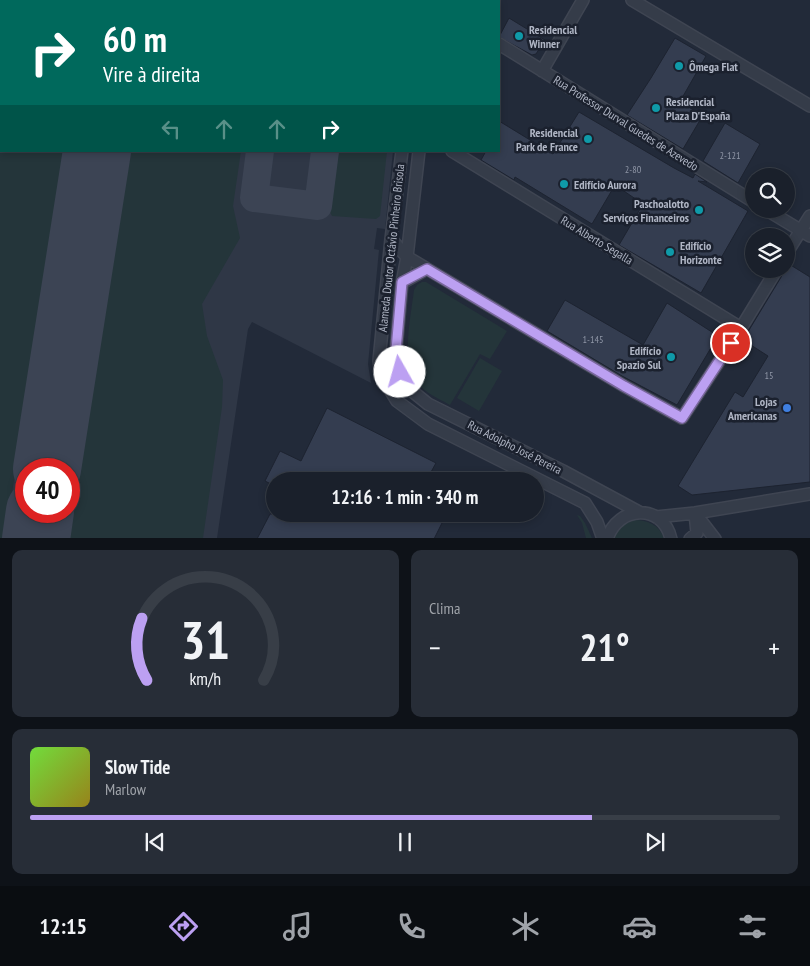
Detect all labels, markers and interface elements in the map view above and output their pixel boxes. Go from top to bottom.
text: 60 m [103,16,167,62]
icon: right [20,20,85,85]
place label: Residencial Winner [528,22,577,51]
marker: Residencial Winner [513,30,525,42]
place label: Ômega Flat [689,59,738,74]
text: Vire à direita [103,60,200,88]
marker: Ômega Flat [673,60,685,72]
street label: Rua Professor Durval Guedes de Azevedo [551,72,701,174]
place label: Residencial Plaza D'España [666,94,730,123]
marker: Residencial Plaza D'España [650,102,662,114]
icon: left [157,115,185,143]
icon: ahead [210,115,238,143]
icon: ahead [263,115,291,143]
icon: right [316,115,344,143]
place label: Residencial Park de France [516,125,578,154]
marker: Residencial Park de France [582,133,594,145]
house number: 2-121 [720,149,740,162]
street label: Alameda Doutor Octávio Pinheiro Brisola [375,163,407,333]
house number: 2-80 [625,163,642,176]
map controls [745,168,795,278]
button: search [745,168,795,218]
place label: Edifício Aurora [574,177,636,192]
marker: Edifício Aurora [558,178,570,190]
place label: Paschoalotto Serviços Financeiros [603,196,690,225]
marker: Paschoalotto Serviços Financeiros [693,204,705,216]
street label: Rua Alberto Segalla [558,213,636,268]
button: layers [745,228,795,278]
place label: Edifício Horizonte [680,238,722,267]
marker: Edifício Horizonte [664,246,676,258]
pin [710,322,752,364]
icon: arrive [717,329,745,357]
house number: 1-145 [583,333,603,346]
place label: Edifício Spazio Sul [617,343,662,372]
position arrow [373,345,425,397]
marker: Edifício Spazio Sul [665,351,677,363]
house number: 15 [765,369,774,382]
place label: Lojas Americanas [727,394,777,423]
marker: Lojas Americanas [781,402,793,414]
street label: Rua Adolpho José Pereira [465,417,565,477]
speed limit sign: 40 [15,458,80,523]
text: 12:16 · 1 min · 340 m [332,485,478,509]
text: Clima [429,598,460,618]
text: 31 [181,606,230,673]
text: 21° [579,622,630,671]
text: − [429,629,441,666]
text: + [768,629,780,666]
text: km/h [190,667,221,690]
text: Slow Tide [105,755,170,779]
text: Marlow [105,779,146,799]
icon: previous [141,828,169,856]
icon: pause [391,828,419,856]
icon: next [641,828,669,856]
icon: directions [166,909,201,944]
icon: music [280,909,315,944]
icon: phone [394,909,429,944]
icon: climate [508,909,543,944]
icon: car [622,909,657,944]
icon: filters [735,909,770,944]
text: 12:15 [39,912,87,940]

